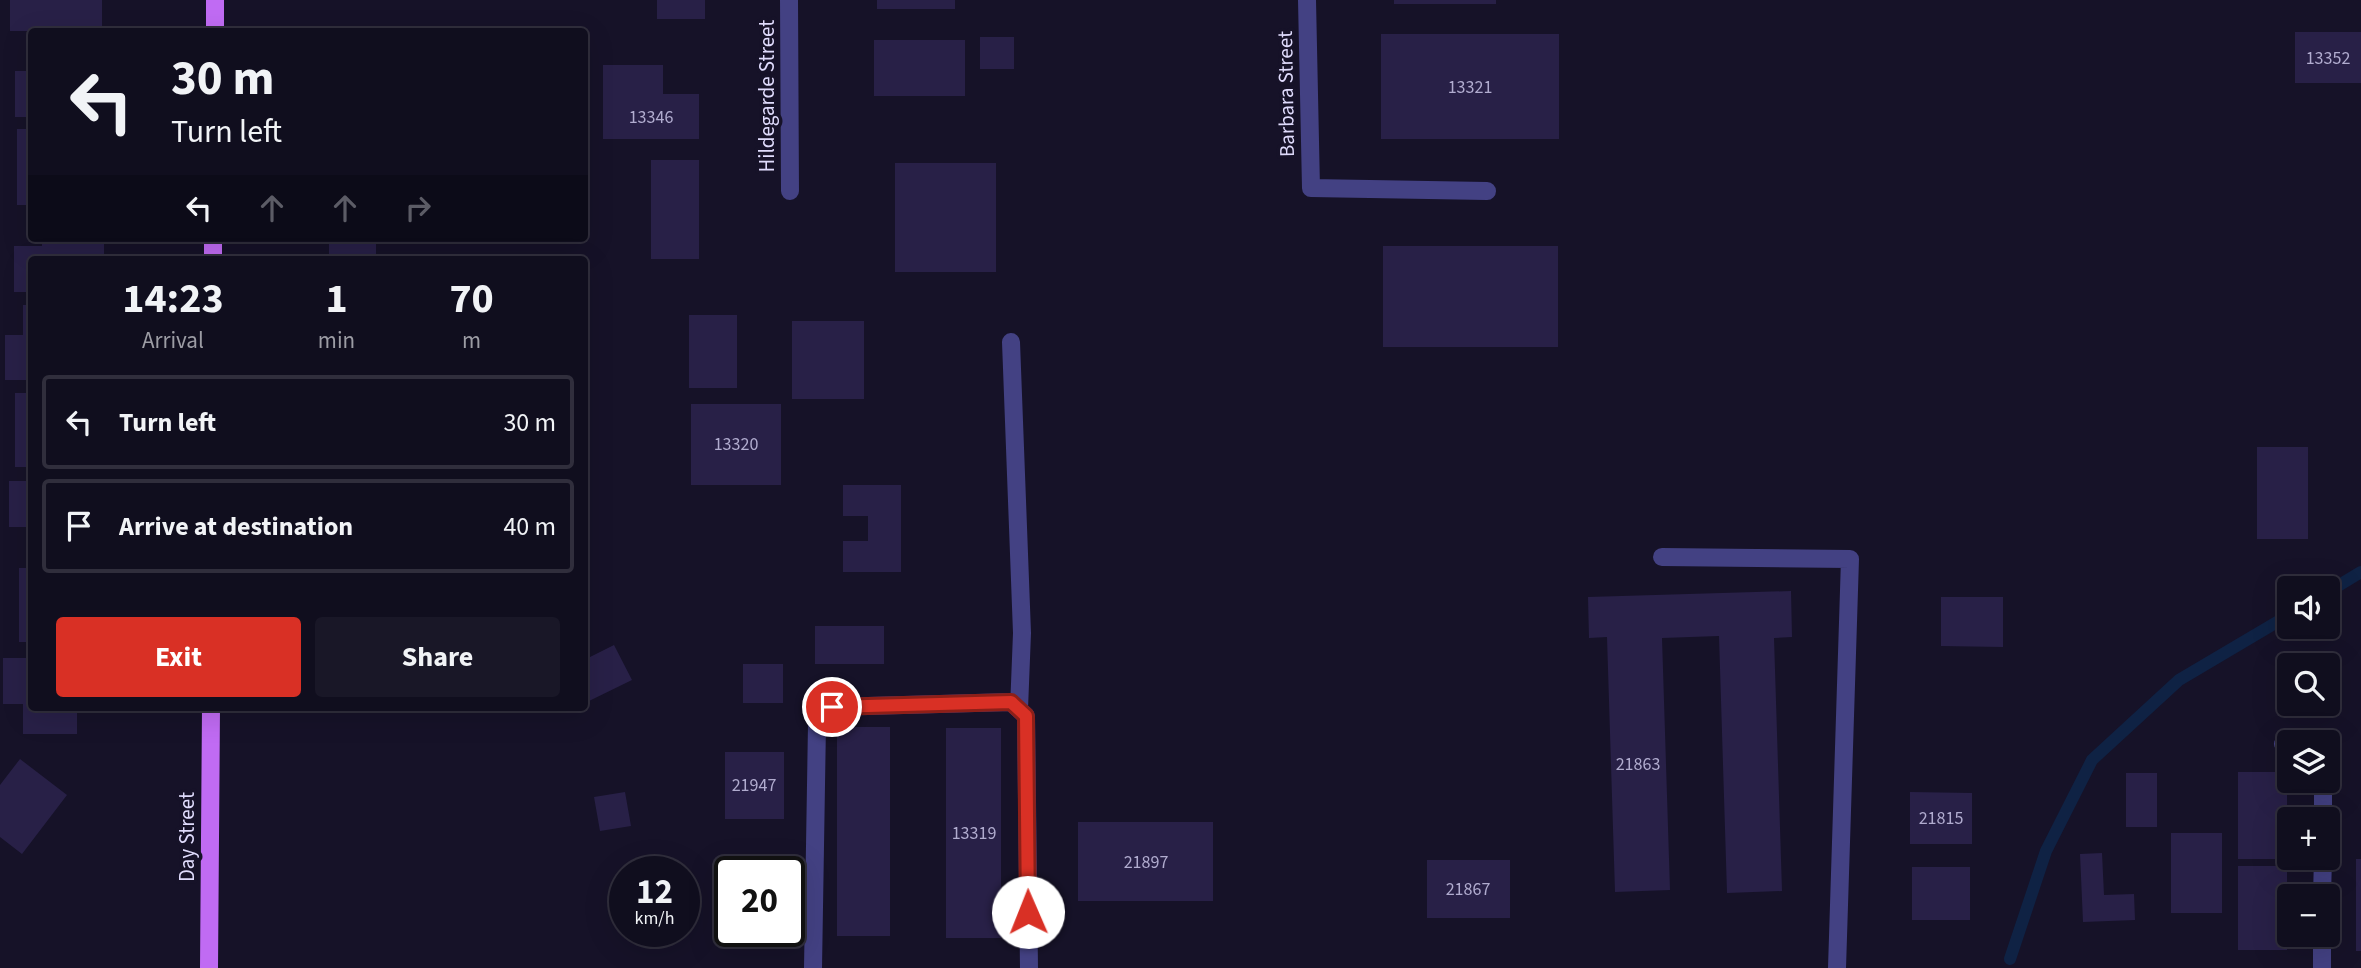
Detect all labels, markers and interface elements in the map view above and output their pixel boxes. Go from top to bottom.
street label: Hildegarde Street [752,20,782,172]
street label: Barbara Street [1270,31,1302,157]
text: 30 m [171,44,275,114]
house number: 13352 [2306,46,2350,71]
icon: left [56,56,147,147]
house number: 13321 [1448,75,1492,100]
house number: 13346 [629,105,673,130]
text: Turn left [171,109,282,155]
icon: left [180,189,218,227]
icon: ahead [253,189,291,227]
icon: ahead [326,189,364,227]
icon: right [399,189,437,227]
text: 14:23 [122,269,224,329]
text: 1 [325,269,348,329]
text: 70 [449,269,494,329]
text: Arrival [142,324,204,357]
text: min [318,324,355,357]
text: m [462,324,481,357]
icon: left [60,403,98,441]
text: Turn left [119,404,216,441]
text: 30 m [503,404,556,441]
house number: 13320 [714,432,758,457]
icon: arrive [60,507,98,545]
text: Arrive at destination [119,508,353,545]
text: 40 m [503,508,556,545]
map controls [2277,576,2340,947]
button: sound [2277,576,2340,639]
button: Exit [56,617,301,697]
button: Share [315,617,560,697]
button: search [2277,653,2340,716]
pin [802,677,862,737]
icon: arrive [813,688,851,726]
button: layers [2277,730,2340,793]
house number: 21863 [1616,752,1660,777]
house number: 21947 [732,773,776,798]
street label: Day Street [172,792,202,882]
house number: 21815 [1919,806,1963,831]
button: + [2277,807,2340,870]
house number: 13319 [952,821,996,846]
house number: 21897 [1124,850,1168,875]
speed limit sign: 20 [714,856,805,947]
text: 12 [636,867,673,917]
position arrow [991,875,1065,949]
house number: 21867 [1446,877,1490,902]
button: − [2277,884,2340,947]
text: km/h [635,906,674,931]

